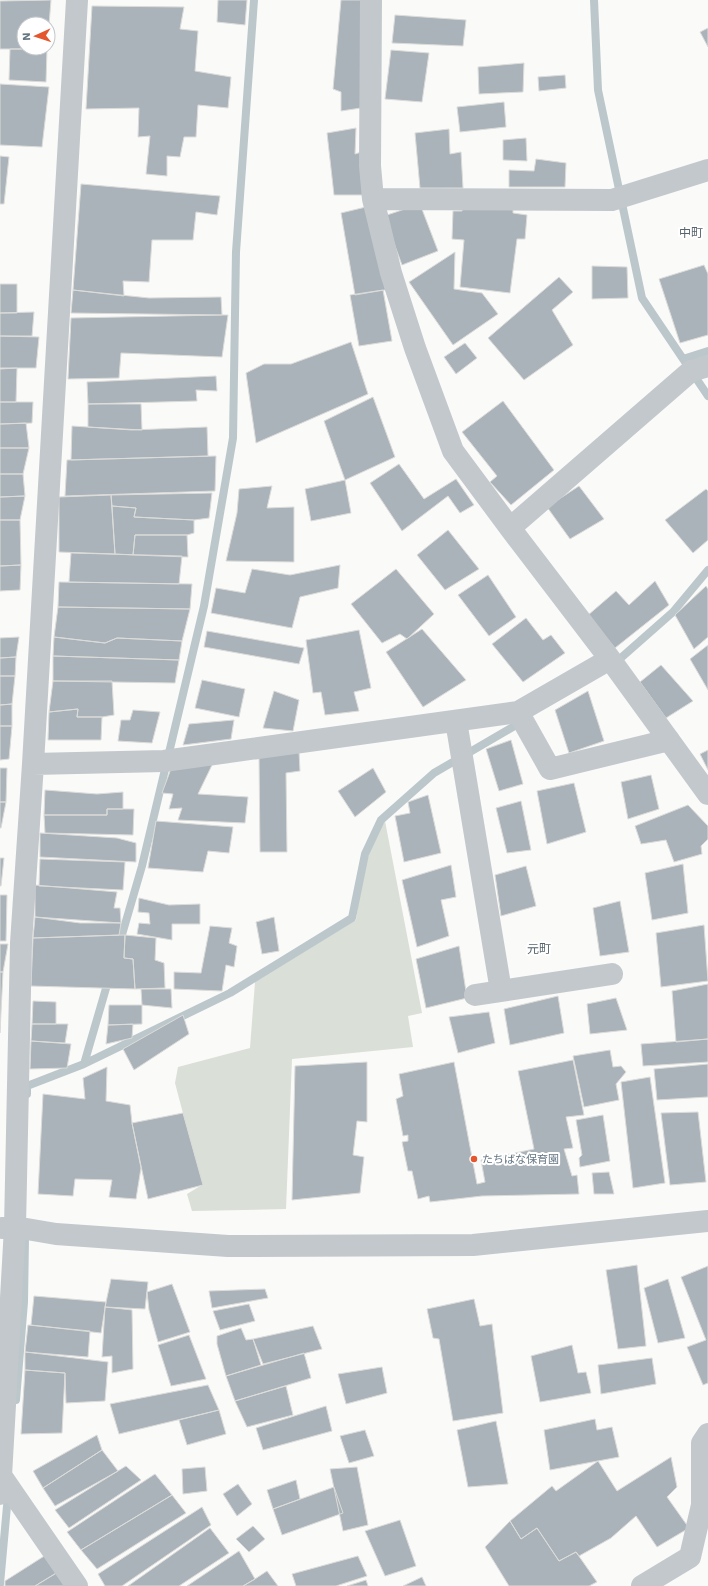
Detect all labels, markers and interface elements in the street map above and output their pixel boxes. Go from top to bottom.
north arrow [16,16,56,56]
text: N [20,32,33,41]
district label: 中町 [679,226,703,240]
district label: 元町 [527,942,551,956]
place label: たちばな保育園 [482,1153,559,1166]
marker: たちばな保育園 [469,1154,479,1164]

